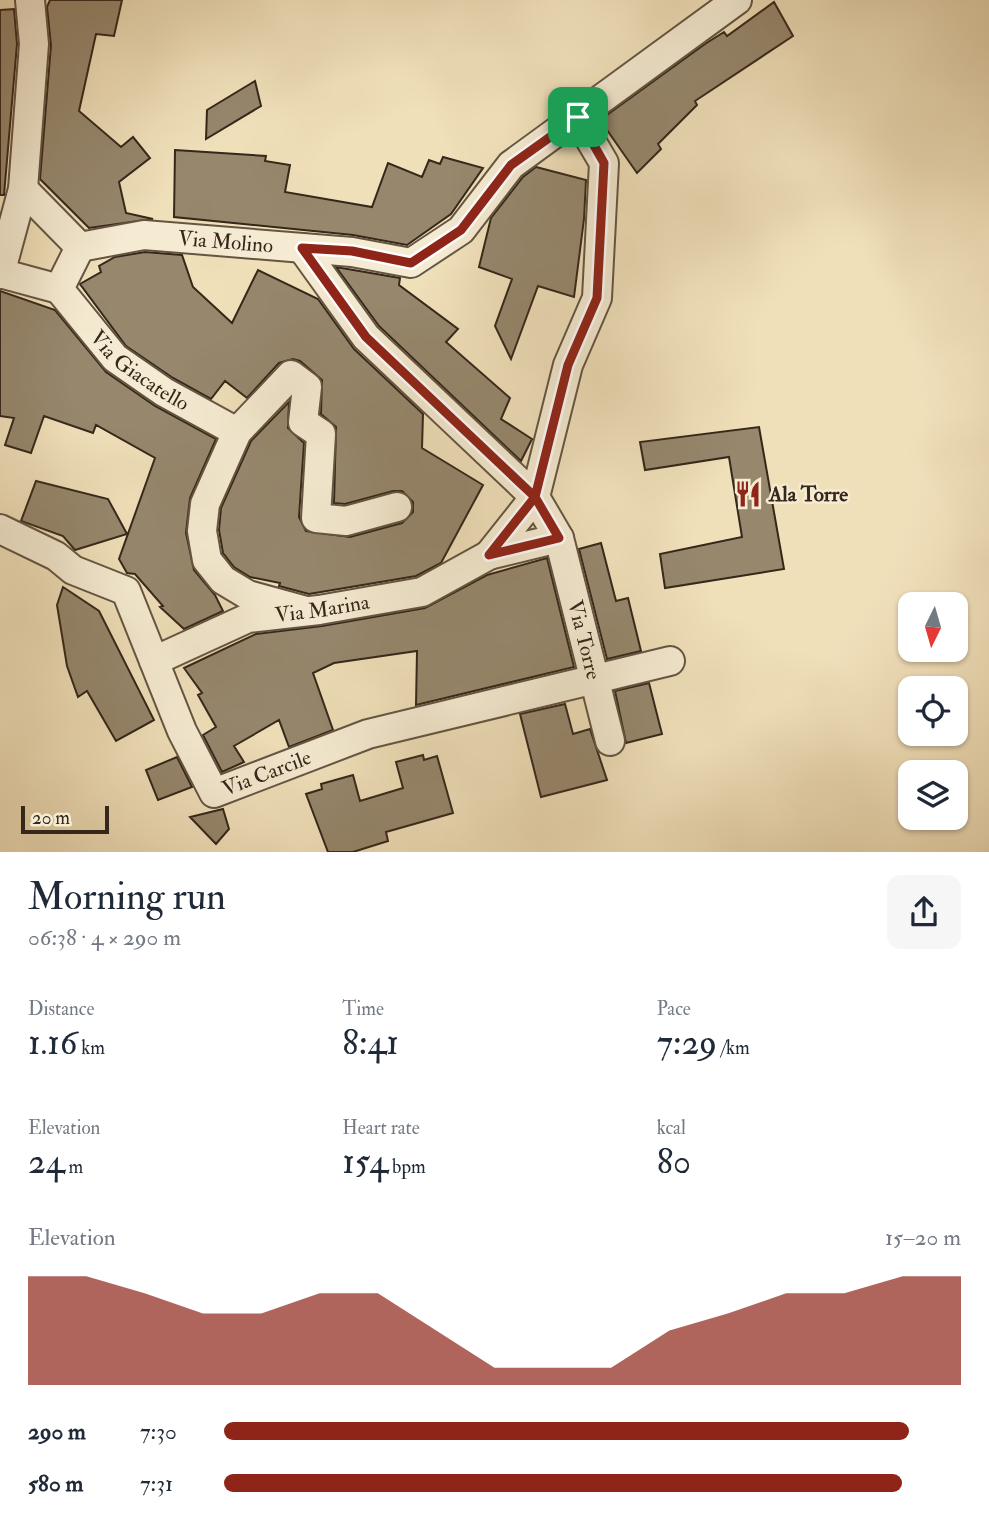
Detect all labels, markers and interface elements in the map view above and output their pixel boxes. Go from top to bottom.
pin [548,87,608,147]
icon: arrive [559,98,597,136]
street label: Via Molino [177,224,274,259]
street label: Via Giacatello [84,324,194,417]
restaurant icon: Ala Torre [733,479,763,509]
place label: Ala Torre [768,481,848,508]
street label: Via Marina [273,588,372,628]
north arrow [898,592,968,662]
map controls [898,592,968,830]
street label: Via Torre [562,597,608,683]
button: locate [898,676,968,746]
street label: Via Carcile [218,744,315,802]
button: layers [898,760,968,830]
scale bar [21,803,108,835]
text: 20 m [32,806,70,830]
text: Morning run [28,873,226,921]
button: share [887,875,961,949]
text: 06:38 · 4 × 290 m [28,923,181,952]
text: Distance [28,997,94,1021]
text: Time [342,997,384,1021]
text: Pace [657,997,691,1021]
text: 1.16 [28,1021,77,1065]
text: 8:41 [342,1021,399,1065]
text: 7:29 [657,1021,717,1065]
text: km [77,1036,105,1060]
text: /km [717,1036,750,1060]
text: Elevation [28,1116,100,1140]
text: Heart rate [342,1116,420,1140]
text: kcal [657,1116,686,1140]
text: 24 [28,1140,65,1184]
text: 154 [342,1140,388,1184]
text: 80 [657,1140,691,1184]
text: m [65,1155,83,1179]
text: bpm [388,1155,426,1179]
text: Elevation [28,1223,116,1252]
text: 15–20 m [885,1223,961,1252]
text: 290 m [28,1417,86,1446]
text: 7:30 [140,1417,177,1446]
text: 580 m [28,1469,83,1498]
text: 7:31 [140,1469,173,1498]

